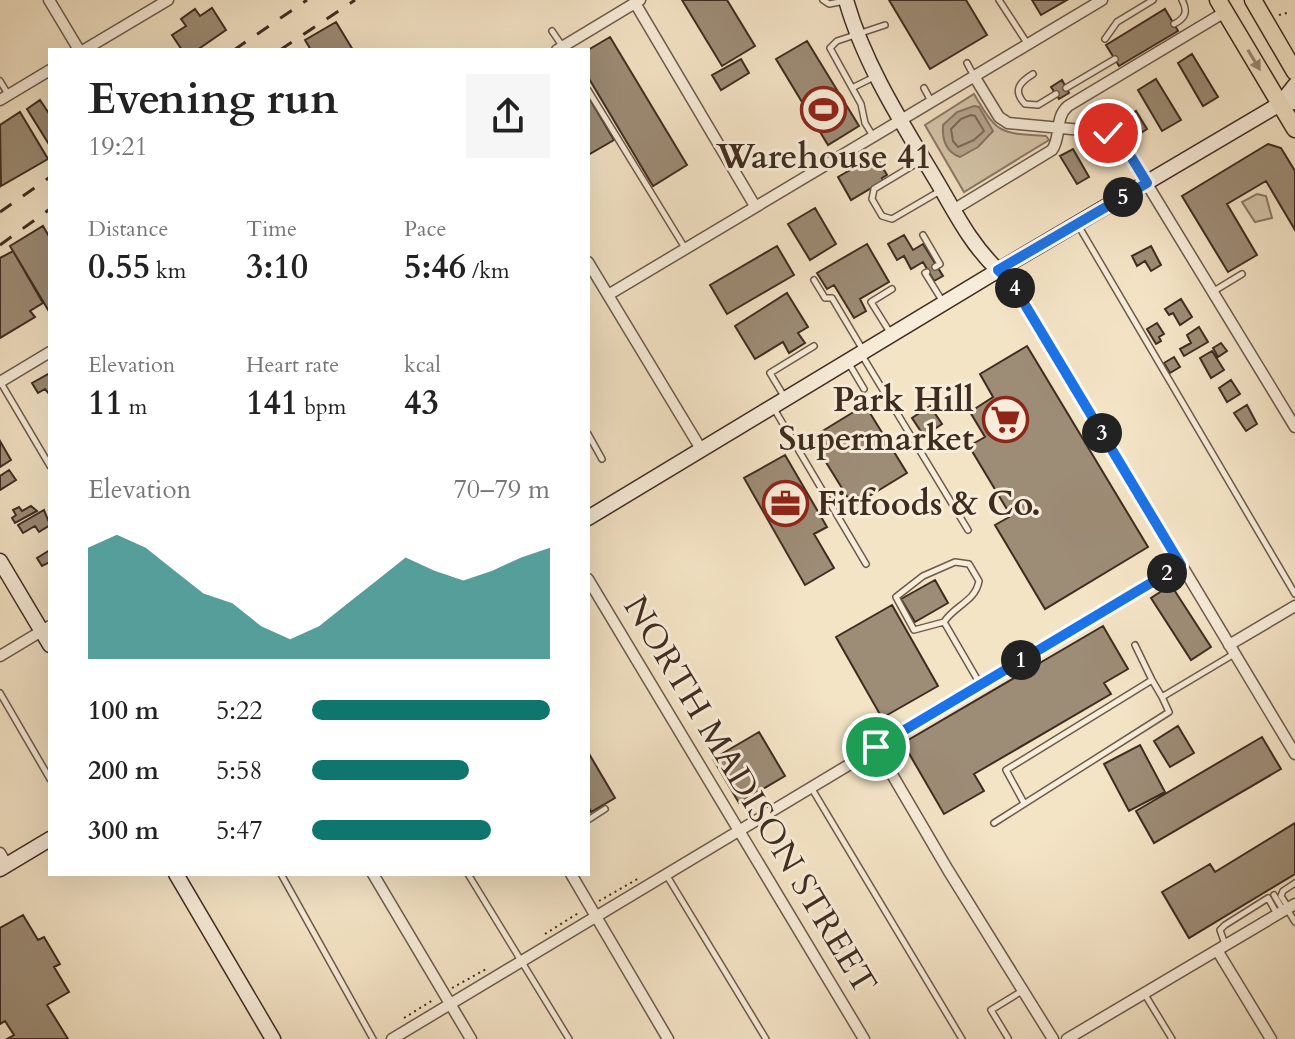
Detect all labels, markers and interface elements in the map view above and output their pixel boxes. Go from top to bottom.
one-way arrow [1247,49,1261,71]
text: Evening run [88,69,338,129]
button: share [466,74,550,158]
sports icon: Warehouse 41 [800,85,848,133]
pin [1074,99,1142,167]
icon: check [1086,111,1130,155]
text: 19:21 [88,129,148,164]
place label: Warehouse 41 [715,134,932,180]
pin: 5 [1103,177,1143,217]
text: 5 [1117,182,1129,212]
text: Distance [88,214,168,244]
text: Time [246,214,297,244]
text: Pace [404,214,447,244]
text: 0.55 [88,244,150,290]
text: 3:10 [246,244,308,290]
text: 5:46 [404,244,466,290]
text: km [150,256,186,286]
text: /km [466,256,510,286]
pin: 4 [995,268,1035,308]
text: 4 [1009,273,1021,303]
text: Elevation [88,350,175,380]
text: Heart rate [246,350,339,380]
text: kcal [404,350,441,380]
place label: Park Hill Supermarket [778,377,974,462]
text: 11 [88,380,123,426]
text: 141 [246,380,298,426]
text: 43 [404,380,439,426]
text: m [123,392,147,422]
text: bpm [298,392,346,422]
supermarket icon: Park Hill Supermarket [981,396,1029,444]
pin: 3 [1082,413,1122,453]
text: 3 [1096,418,1108,448]
text: Elevation [88,472,191,507]
text: 70–79 m [453,472,550,507]
office icon: Fitfoods & Co. [762,480,810,528]
place label: Fitfoods & Co. [817,481,1041,527]
pin: 2 [1147,553,1187,593]
text: 2 [1161,558,1173,588]
street label: NORTH MADISON STREET [613,587,887,1003]
pin: 1 [1001,640,1041,680]
text: 1 [1015,645,1027,675]
text: 100 m [88,693,159,728]
text: 5:22 [216,693,263,728]
pin [842,713,910,781]
icon: arrive [854,725,898,769]
text: 200 m [88,753,159,788]
text: 5:58 [216,753,263,788]
text: 300 m [88,813,159,848]
text: 5:47 [216,813,263,848]

